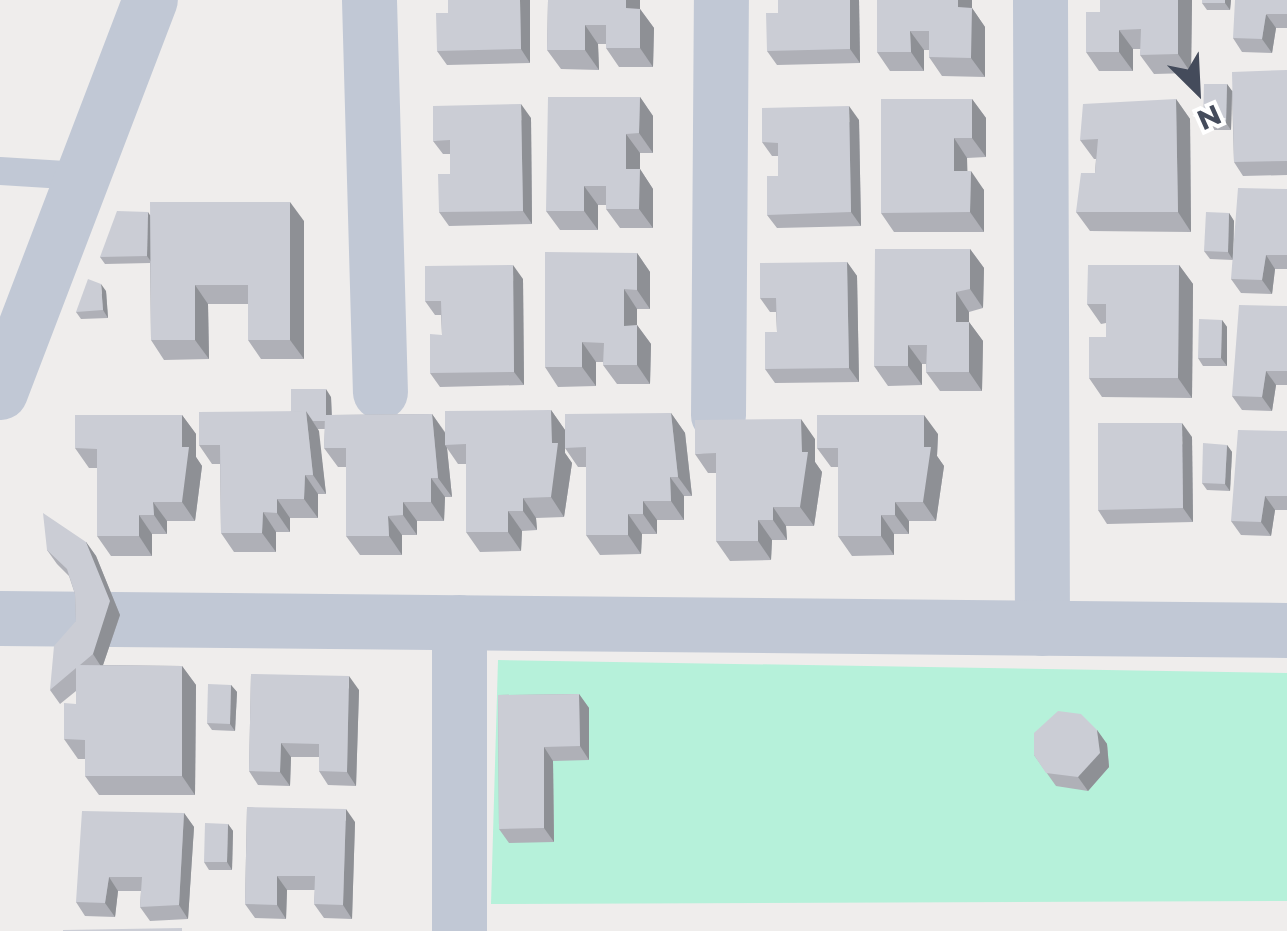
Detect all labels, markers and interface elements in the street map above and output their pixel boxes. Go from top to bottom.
north arrow [1147,40,1247,140]
text: N [1192,97,1226,138]

